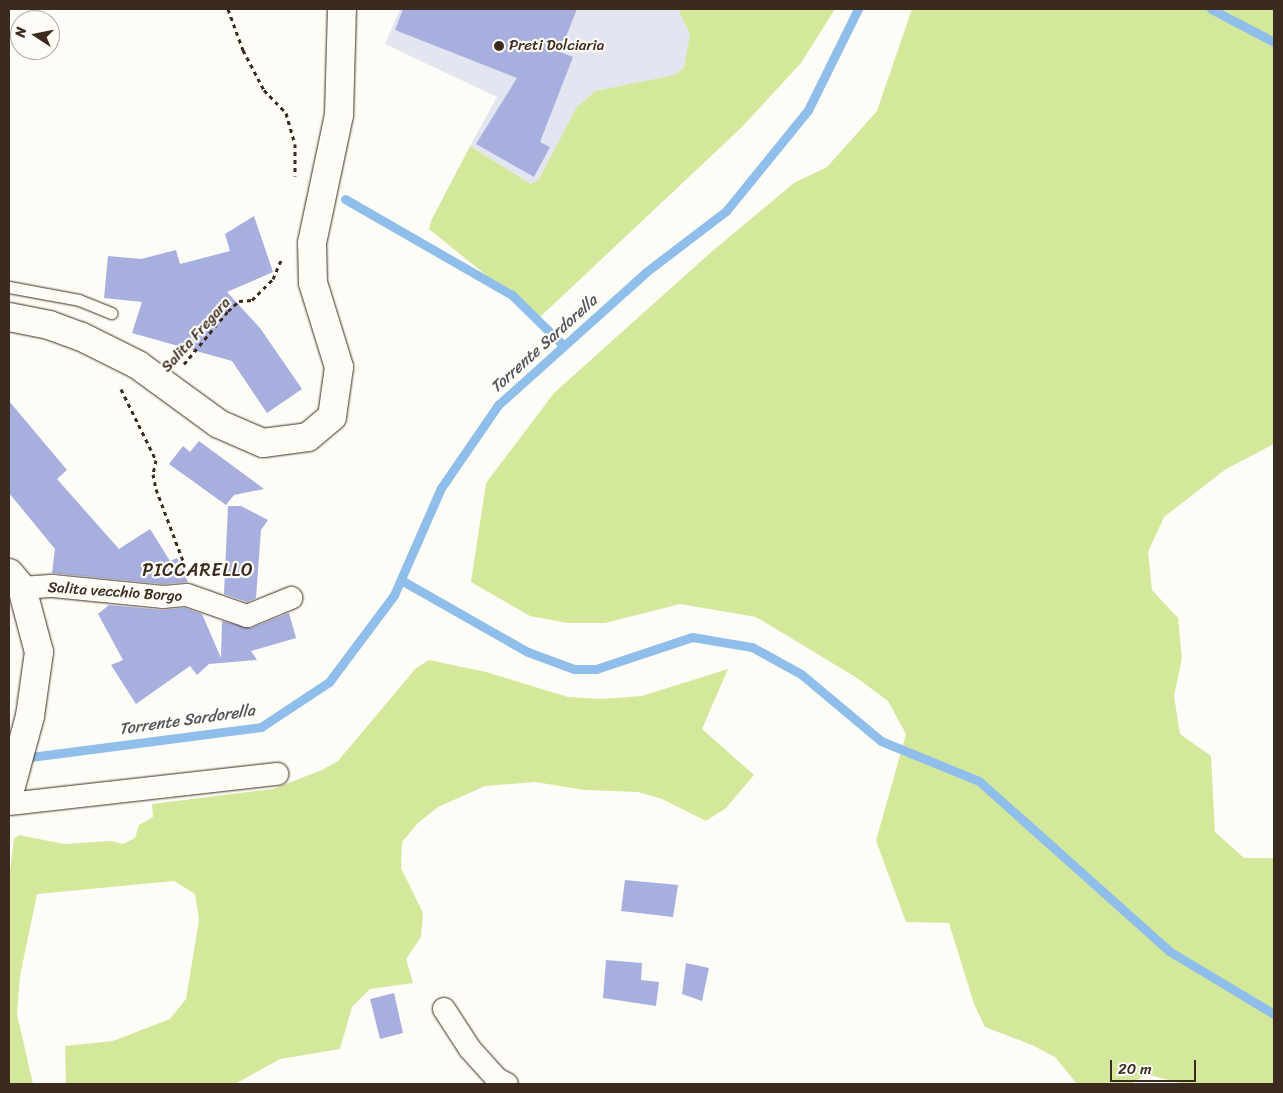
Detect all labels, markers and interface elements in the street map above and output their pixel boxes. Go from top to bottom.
north arrow [10,10,60,60]
text: N [8,25,34,39]
place label: Preti Dolciaria [509,37,604,55]
marker: Preti Dolciaria [493,40,505,52]
water label: Torrente Sardorella [487,291,601,397]
street label: Salita Fregara [158,294,234,376]
district label: PICCARELLO [141,559,255,581]
street label: Salita vecchio Borgo [47,578,183,606]
water label: Torrente Sardorella [118,701,256,739]
scale bar [1113,1050,1199,1082]
text: 20 m [1118,1056,1152,1082]

